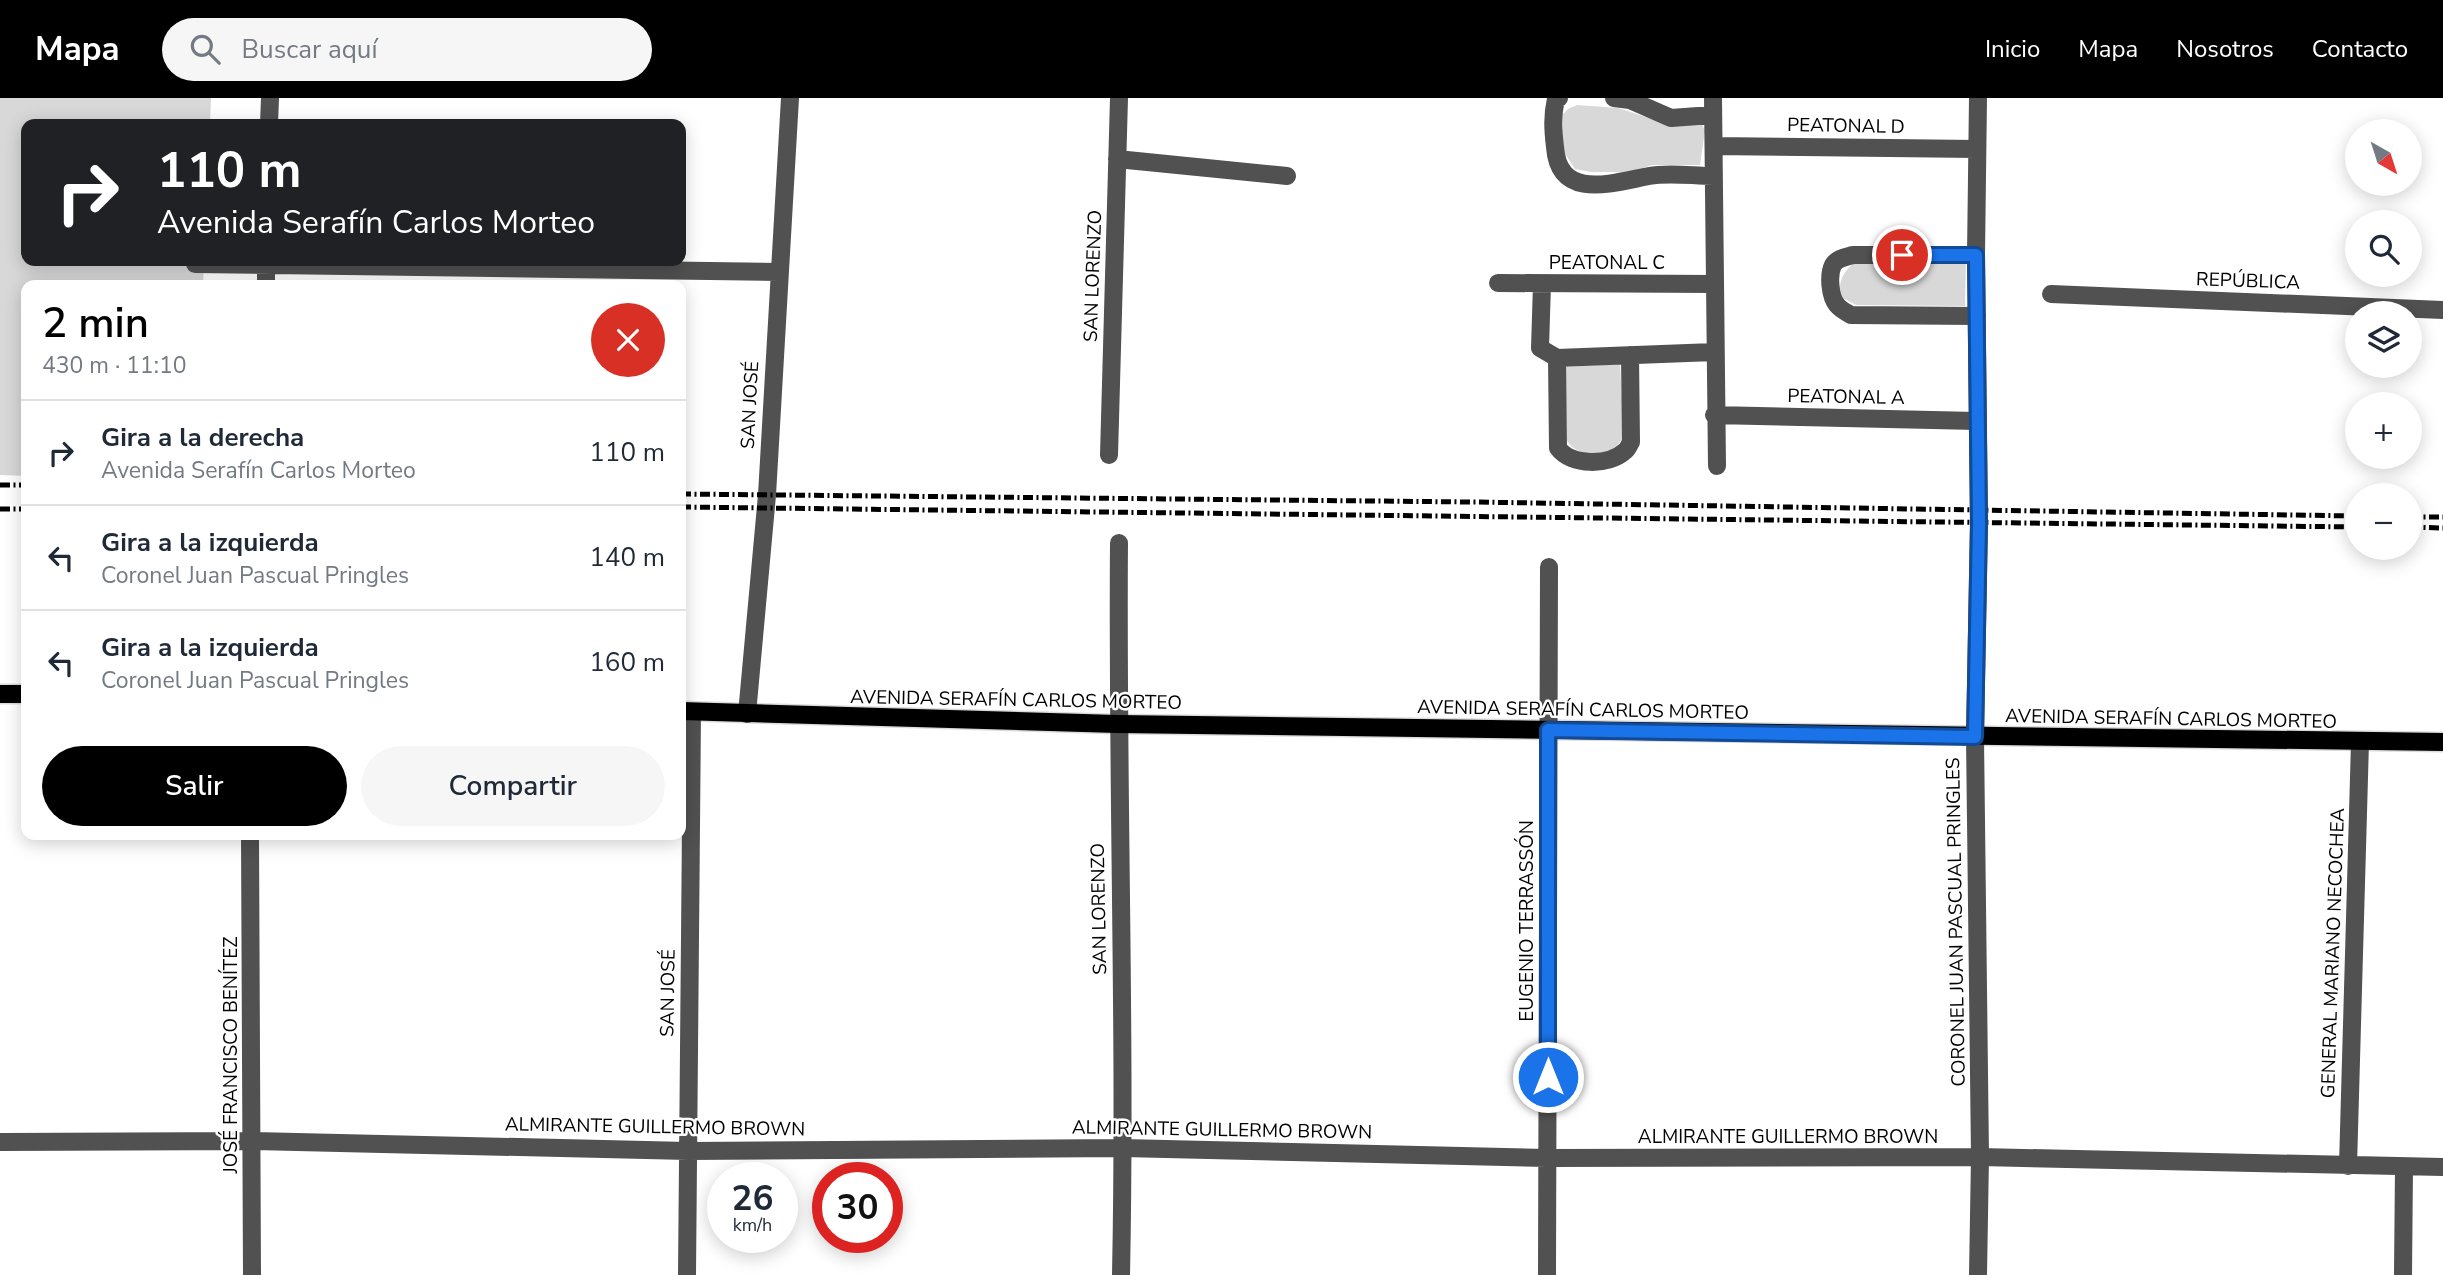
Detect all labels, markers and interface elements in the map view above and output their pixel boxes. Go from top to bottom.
search box [162,18,652,81]
text: Mapa [35,27,120,72]
icon: search [186,30,224,68]
text: Buscar aquí [242,32,377,67]
text: Inicio [1985,33,2040,65]
text: Mapa [2078,33,2138,65]
text: Nosotros [2176,33,2274,65]
text: Contacto [2312,33,2408,65]
street label: PEATONAL D [1787,112,1905,140]
north arrow [2345,119,2422,196]
map controls [2345,119,2422,560]
text: 110 m [157,137,301,204]
icon: right [42,147,133,238]
text: Avenida Serafín Carlos Morteo [157,201,595,244]
street label: SAN LORENZO [1078,210,1108,342]
button: search [2345,210,2422,287]
pin [1872,225,1932,285]
icon: arrive [1883,236,1921,274]
street label: PEATONAL C [1549,250,1665,276]
street label: REPÚBLICA [2196,266,2301,296]
text: 2 min [42,295,149,352]
button: layers [2345,301,2422,378]
button: close [591,303,665,377]
text: 430 m · 11:10 [42,350,187,381]
street label: SAN JOSÉ [735,360,765,450]
street label: PEATONAL A [1787,383,1905,411]
button: + [2345,392,2422,469]
text: Gira a la derecha [101,420,304,455]
icon: right [42,434,80,472]
text: 110 m [589,435,665,470]
text: Avenida Serafín Carlos Morteo [101,455,416,486]
button: − [2345,483,2422,560]
text: Gira a la izquierda [101,525,319,560]
icon: left [42,539,80,577]
text: 140 m [589,540,665,575]
text: Coronel Juan Pascual Pringles [101,560,409,591]
text: Gira a la izquierda [101,630,319,665]
icon: left [42,644,80,682]
text: 160 m [589,645,665,680]
text: Coronel Juan Pascual Pringles [101,665,409,696]
street label: AVENIDA SERAFÍN CARLOS MORTEO [850,684,1182,716]
street label: AVENIDA SERAFÍN CARLOS MORTEO [1417,694,1749,726]
street label: AVENIDA SERAFÍN CARLOS MORTEO [2005,703,2337,735]
button: Salir [42,746,347,826]
button: Compartir [361,746,665,826]
street label: CORONEL JUAN PASCUAL PRINGLES [1940,757,1972,1087]
street label: GENERAL MARIANO NECOCHEA [2315,807,2351,1099]
street label: EUGENIO TERRASSÓN [1514,820,1540,1022]
street label: SAN LORENZO [1085,843,1113,975]
street label: JOSÉ FRANCISCO BENÍTEZ [218,937,244,1174]
street label: SAN JOSÉ [654,949,682,1037]
position arrow [1511,1040,1585,1114]
street label: ALMIRANTE GUILLERMO BROWN [505,1111,805,1143]
street label: ALMIRANTE GUILLERMO BROWN [1072,1114,1372,1146]
street label: ALMIRANTE GUILLERMO BROWN [1638,1124,1938,1150]
speed limit sign: 30 [812,1162,903,1253]
text: 26 [731,1175,774,1222]
text: km/h [733,1213,772,1237]

